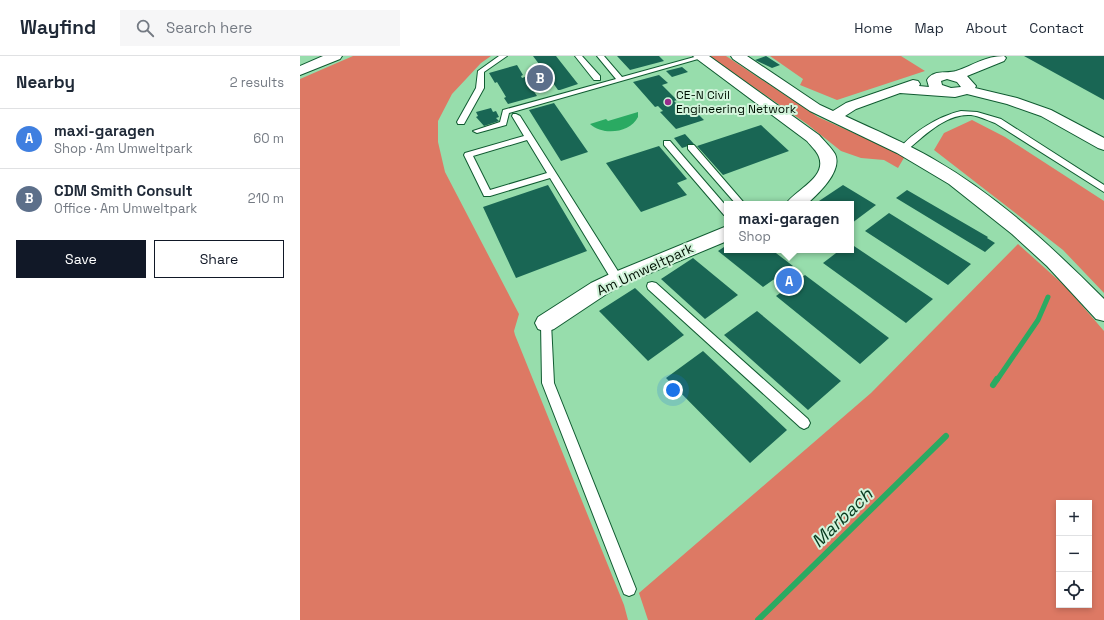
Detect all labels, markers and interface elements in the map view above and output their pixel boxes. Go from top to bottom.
search box [120,10,400,46]
text: Wayfind [20,15,96,40]
icon: search [134,17,156,39]
text: Search here [166,18,252,37]
text: Home [854,19,892,37]
text: Map [914,19,944,37]
text: About [966,19,1007,37]
text: Contact [1029,19,1084,37]
pin: B [527,63,553,93]
text: Nearby [16,71,75,93]
text: 2 results [230,74,284,91]
place label: CE-N Civil Engineering Network [676,87,797,117]
marker: CE-N Civil Engineering Network [663,97,673,107]
text: maxi-garagen [54,121,155,140]
text: A [25,130,33,147]
text: 60 m [253,130,284,147]
text: Shop · Am Umweltpark [54,140,193,157]
text: CDM Smith Consult [54,181,192,200]
text: B [25,190,33,207]
text: 210 m [248,190,284,207]
text: Office · Am Umweltpark [54,200,197,217]
popup [724,201,854,253]
text: maxi-garagen [739,209,839,228]
text: Shop [739,228,771,245]
street label: Am Umweltpark [594,238,697,299]
button: Save [16,240,146,278]
button: Share [154,240,284,278]
pin: A [776,266,802,296]
your location [663,380,683,400]
water label: Marbach [806,482,878,552]
map controls [1056,500,1092,608]
button: + [1056,500,1092,536]
button: − [1056,536,1092,572]
button: locate [1056,572,1092,608]

